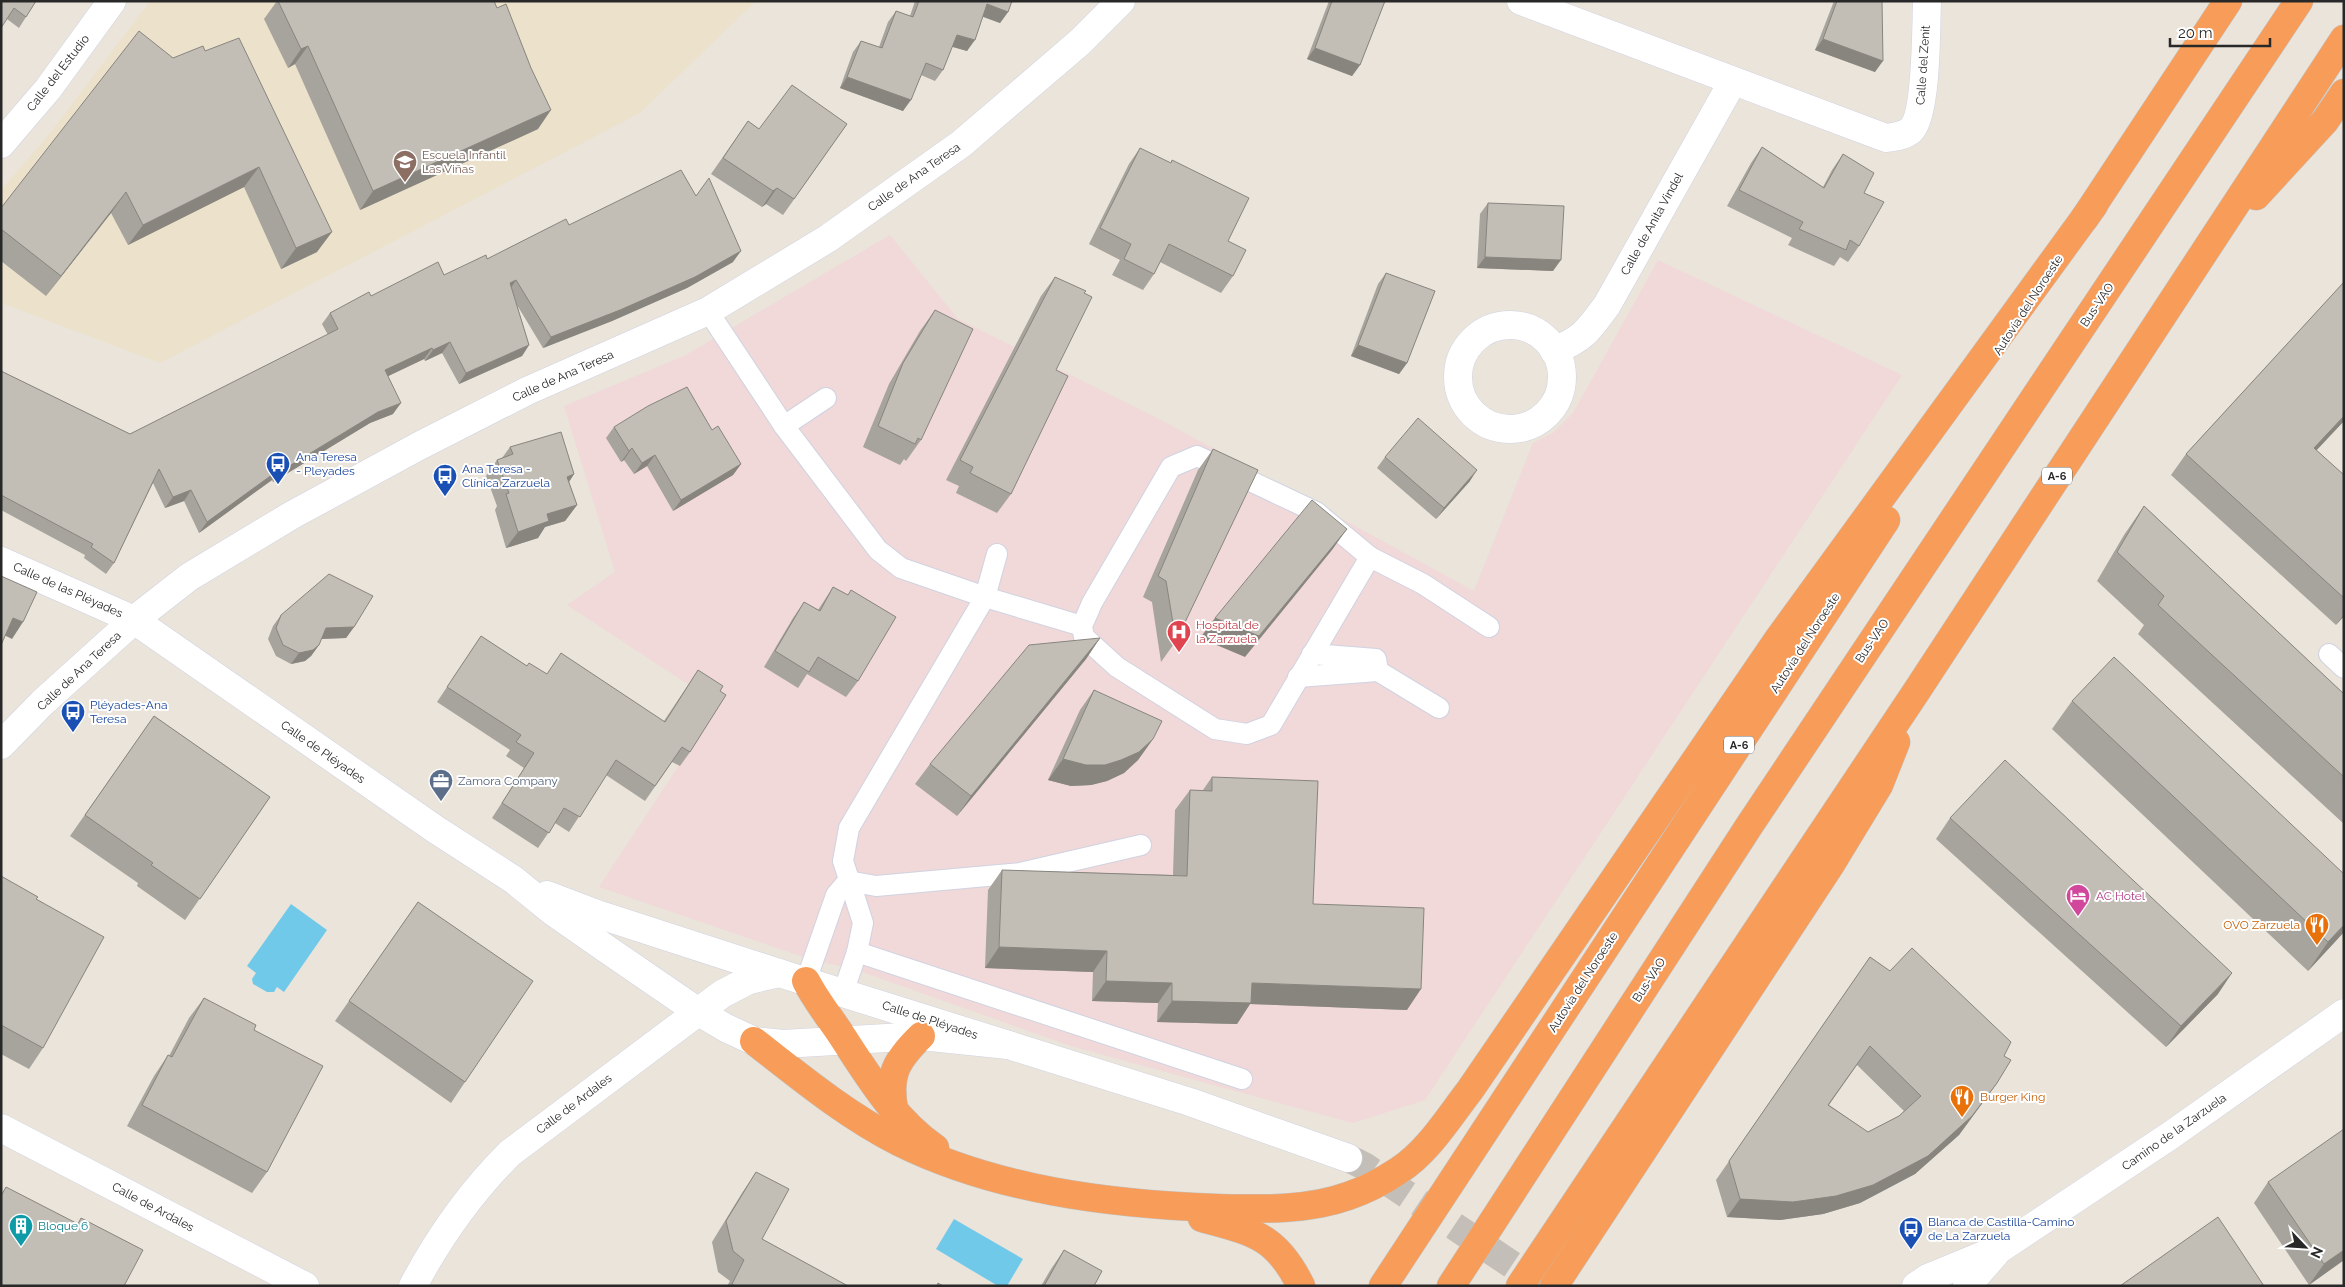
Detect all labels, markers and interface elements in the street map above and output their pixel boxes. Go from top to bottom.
scale bar [2170,15,2270,47]
text: 20 m [2178,24,2213,42]
street label: Calle del Zenit [1913,25,1933,105]
street label: Calle del Estudio [24,32,92,114]
street label: Calle de Ana Teresa [865,140,963,214]
place label: Escuela Infantil Las Viñas [422,148,507,176]
school or university icon: Escuela Infantil Las Viñas [392,149,418,183]
street label: Calle de Anita Vindel [1618,170,1686,278]
street label: Autovía del Noroeste [1990,252,2066,358]
street label: Bus-VAO [2077,280,2117,330]
street label: Calle de Ana Teresa [510,347,616,405]
place label: Ana Teresa - Pleyades [296,450,357,478]
bus stop icon: Ana Teresa - Pleyades [265,451,291,485]
place label: Ana Teresa - Clínica Zarzuela [462,462,550,490]
bus stop icon: Ana Teresa - Clínica Zarzuela [432,463,458,497]
road number: A-6 [2042,468,2072,484]
street label: Calle de las Pléyades [11,560,125,621]
street label: Autovía del Noroeste [1767,590,1843,696]
street label: Bus-VAO [1852,616,1892,666]
place label: Hospital de la Zarzuela [1196,618,1259,646]
hospital icon: Hospital de la Zarzuela [1166,619,1192,653]
street label: Calle de Ana Teresa [34,629,124,713]
place label: Pléyades-Ana Teresa [90,698,167,726]
bus stop icon: Pléyades-Ana Teresa [60,699,86,733]
street label: Calle de Pléyades [278,718,368,786]
road number: A-6 [1724,736,1754,754]
office icon: Zamora Company [428,768,454,802]
place label: Zamora Company [458,774,558,788]
hotel icon: AC Hotel [2065,883,2091,917]
place label: AC Hotel [2096,889,2146,903]
restaurant icon: OVO Zarzuela [2304,912,2330,946]
place label: OVO Zarzuela [2223,918,2300,932]
street label: Autovía del Noroeste [1545,929,1621,1035]
street label: Bus-VAO [1630,955,1668,1005]
street label: Calle de Pléyades [880,998,980,1042]
street label: Calle de Ardales [533,1071,615,1137]
restaurant icon: Burger King [1949,1084,1975,1118]
place label: Burger King [1980,1090,2045,1104]
street label: Camino de la Zarzuela [2119,1091,2229,1173]
street label: Calle de Ardales [110,1179,197,1235]
building icon: Bloque 6 [8,1213,34,1247]
place label: Blanca de Castilla-Camino de La Zarzuela [1928,1215,2074,1243]
bus stop icon: Blanca de Castilla-Camino de La Zarzuela [1898,1216,1924,1250]
place label: Bloque 6 [38,1219,88,1233]
north arrow [2280,1222,2330,1272]
text: N [2307,1244,2326,1261]

